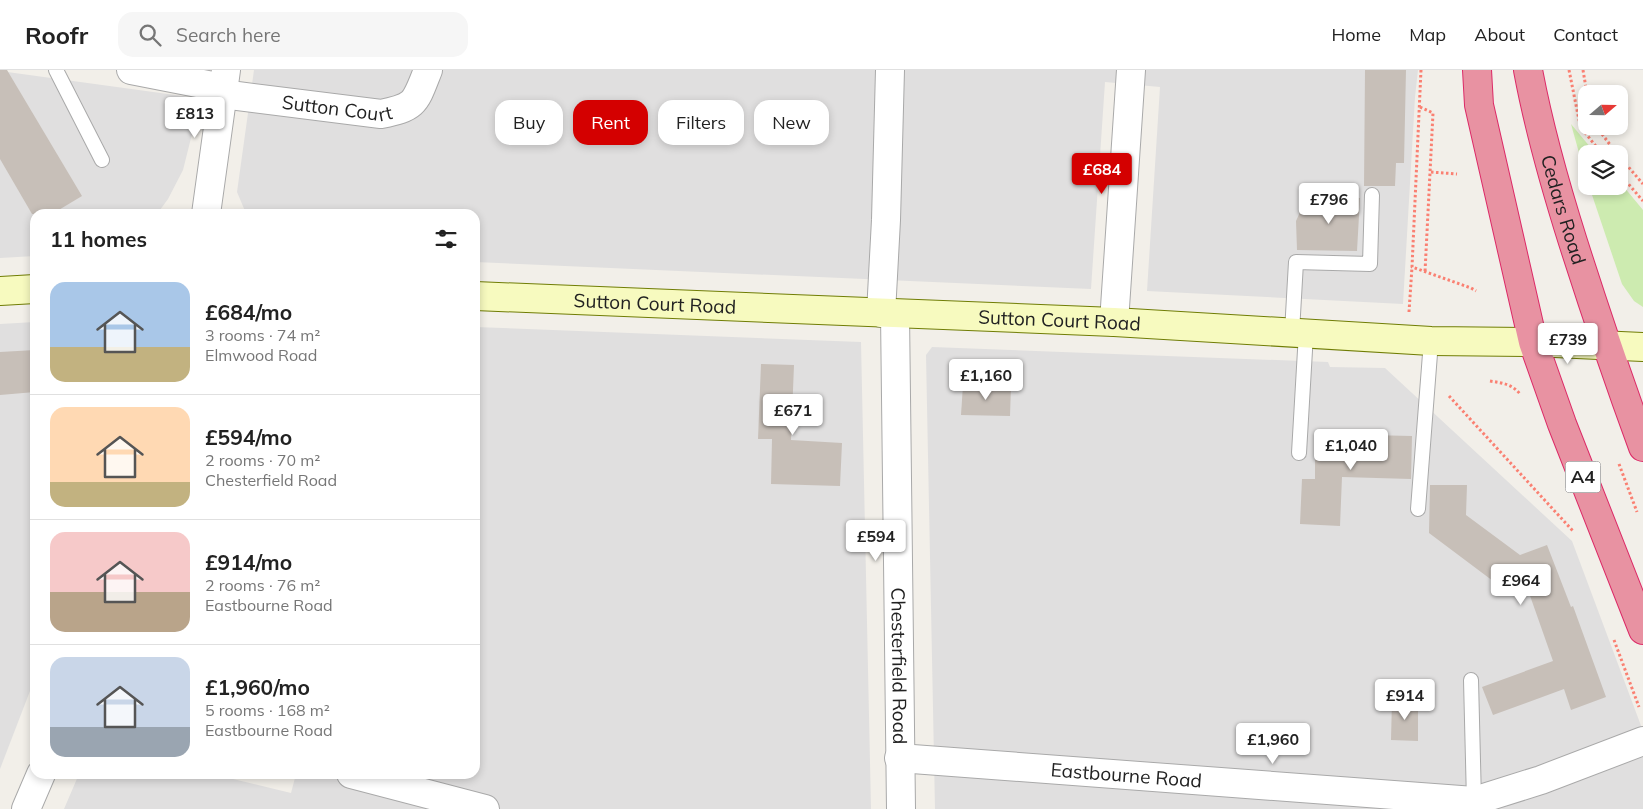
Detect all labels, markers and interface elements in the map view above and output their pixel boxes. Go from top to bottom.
search box [118,12,468,57]
text: Roofr [25,20,88,50]
icon: search [136,21,164,49]
text: Search here [176,23,281,47]
text: Home [1331,23,1381,46]
text: Map [1409,23,1446,46]
text: About [1474,23,1525,46]
text: Contact [1553,23,1618,46]
north arrow [1578,85,1628,135]
map controls [1578,85,1628,195]
street label: Sutton Court [281,90,395,126]
pin: £813 [165,97,225,139]
chip: Buy [495,100,563,145]
chip: Rent [573,100,648,145]
chip: Filters [658,100,744,145]
chip: New [754,100,829,145]
text: £813 [176,103,214,123]
button: layers [1578,145,1628,195]
pin: £684 [1072,152,1132,195]
street label: Cedars Road [1536,152,1591,267]
text: £684 [1083,159,1121,179]
pin: £796 [1299,182,1359,225]
text: £796 [1310,189,1348,209]
icon: filters [432,225,460,253]
text: 11 homes [50,226,147,252]
street label: Sutton Court Road [573,288,737,319]
text: £684/mo [205,299,292,325]
icon: home [90,302,150,362]
street label: Sutton Court Road [978,304,1141,336]
pin: £739 [1538,322,1598,365]
text: 3 rooms · 74 m² [205,325,320,345]
text: £739 [1549,329,1587,349]
text: Elmwood Road [205,345,317,365]
pin: £1,160 [945,358,1027,401]
text: £1,160 [960,365,1012,385]
pin: £671 [763,394,823,436]
text: £671 [774,400,812,420]
text: £594/mo [205,424,292,450]
icon: home [90,427,150,487]
pin: £1,040 [1310,428,1392,471]
text: £1,040 [1325,435,1377,455]
text: 2 rooms · 70 m² [205,450,320,470]
road number: A4 [1566,462,1600,492]
text: Chesterfield Road [205,470,337,490]
pin: £594 [846,520,906,562]
text: £594 [857,526,895,546]
text: £914/mo [205,549,292,575]
icon: home [90,552,150,612]
pin: £964 [1491,564,1551,606]
text: £964 [1502,570,1540,590]
text: 2 rooms · 76 m² [205,575,320,595]
street label: Chesterfield Road [886,587,912,745]
text: Eastbourne Road [205,595,333,615]
text: £1,960/mo [205,674,310,700]
icon: home [90,677,150,737]
pin: £914 [1375,678,1435,721]
text: £914 [1386,685,1424,705]
text: 5 rooms · 168 m² [205,700,330,720]
text: Eastbourne Road [205,720,333,740]
pin: £1,960 [1232,722,1314,765]
text: £1,960 [1247,729,1299,749]
street label: Eastbourne Road [1050,757,1203,793]

